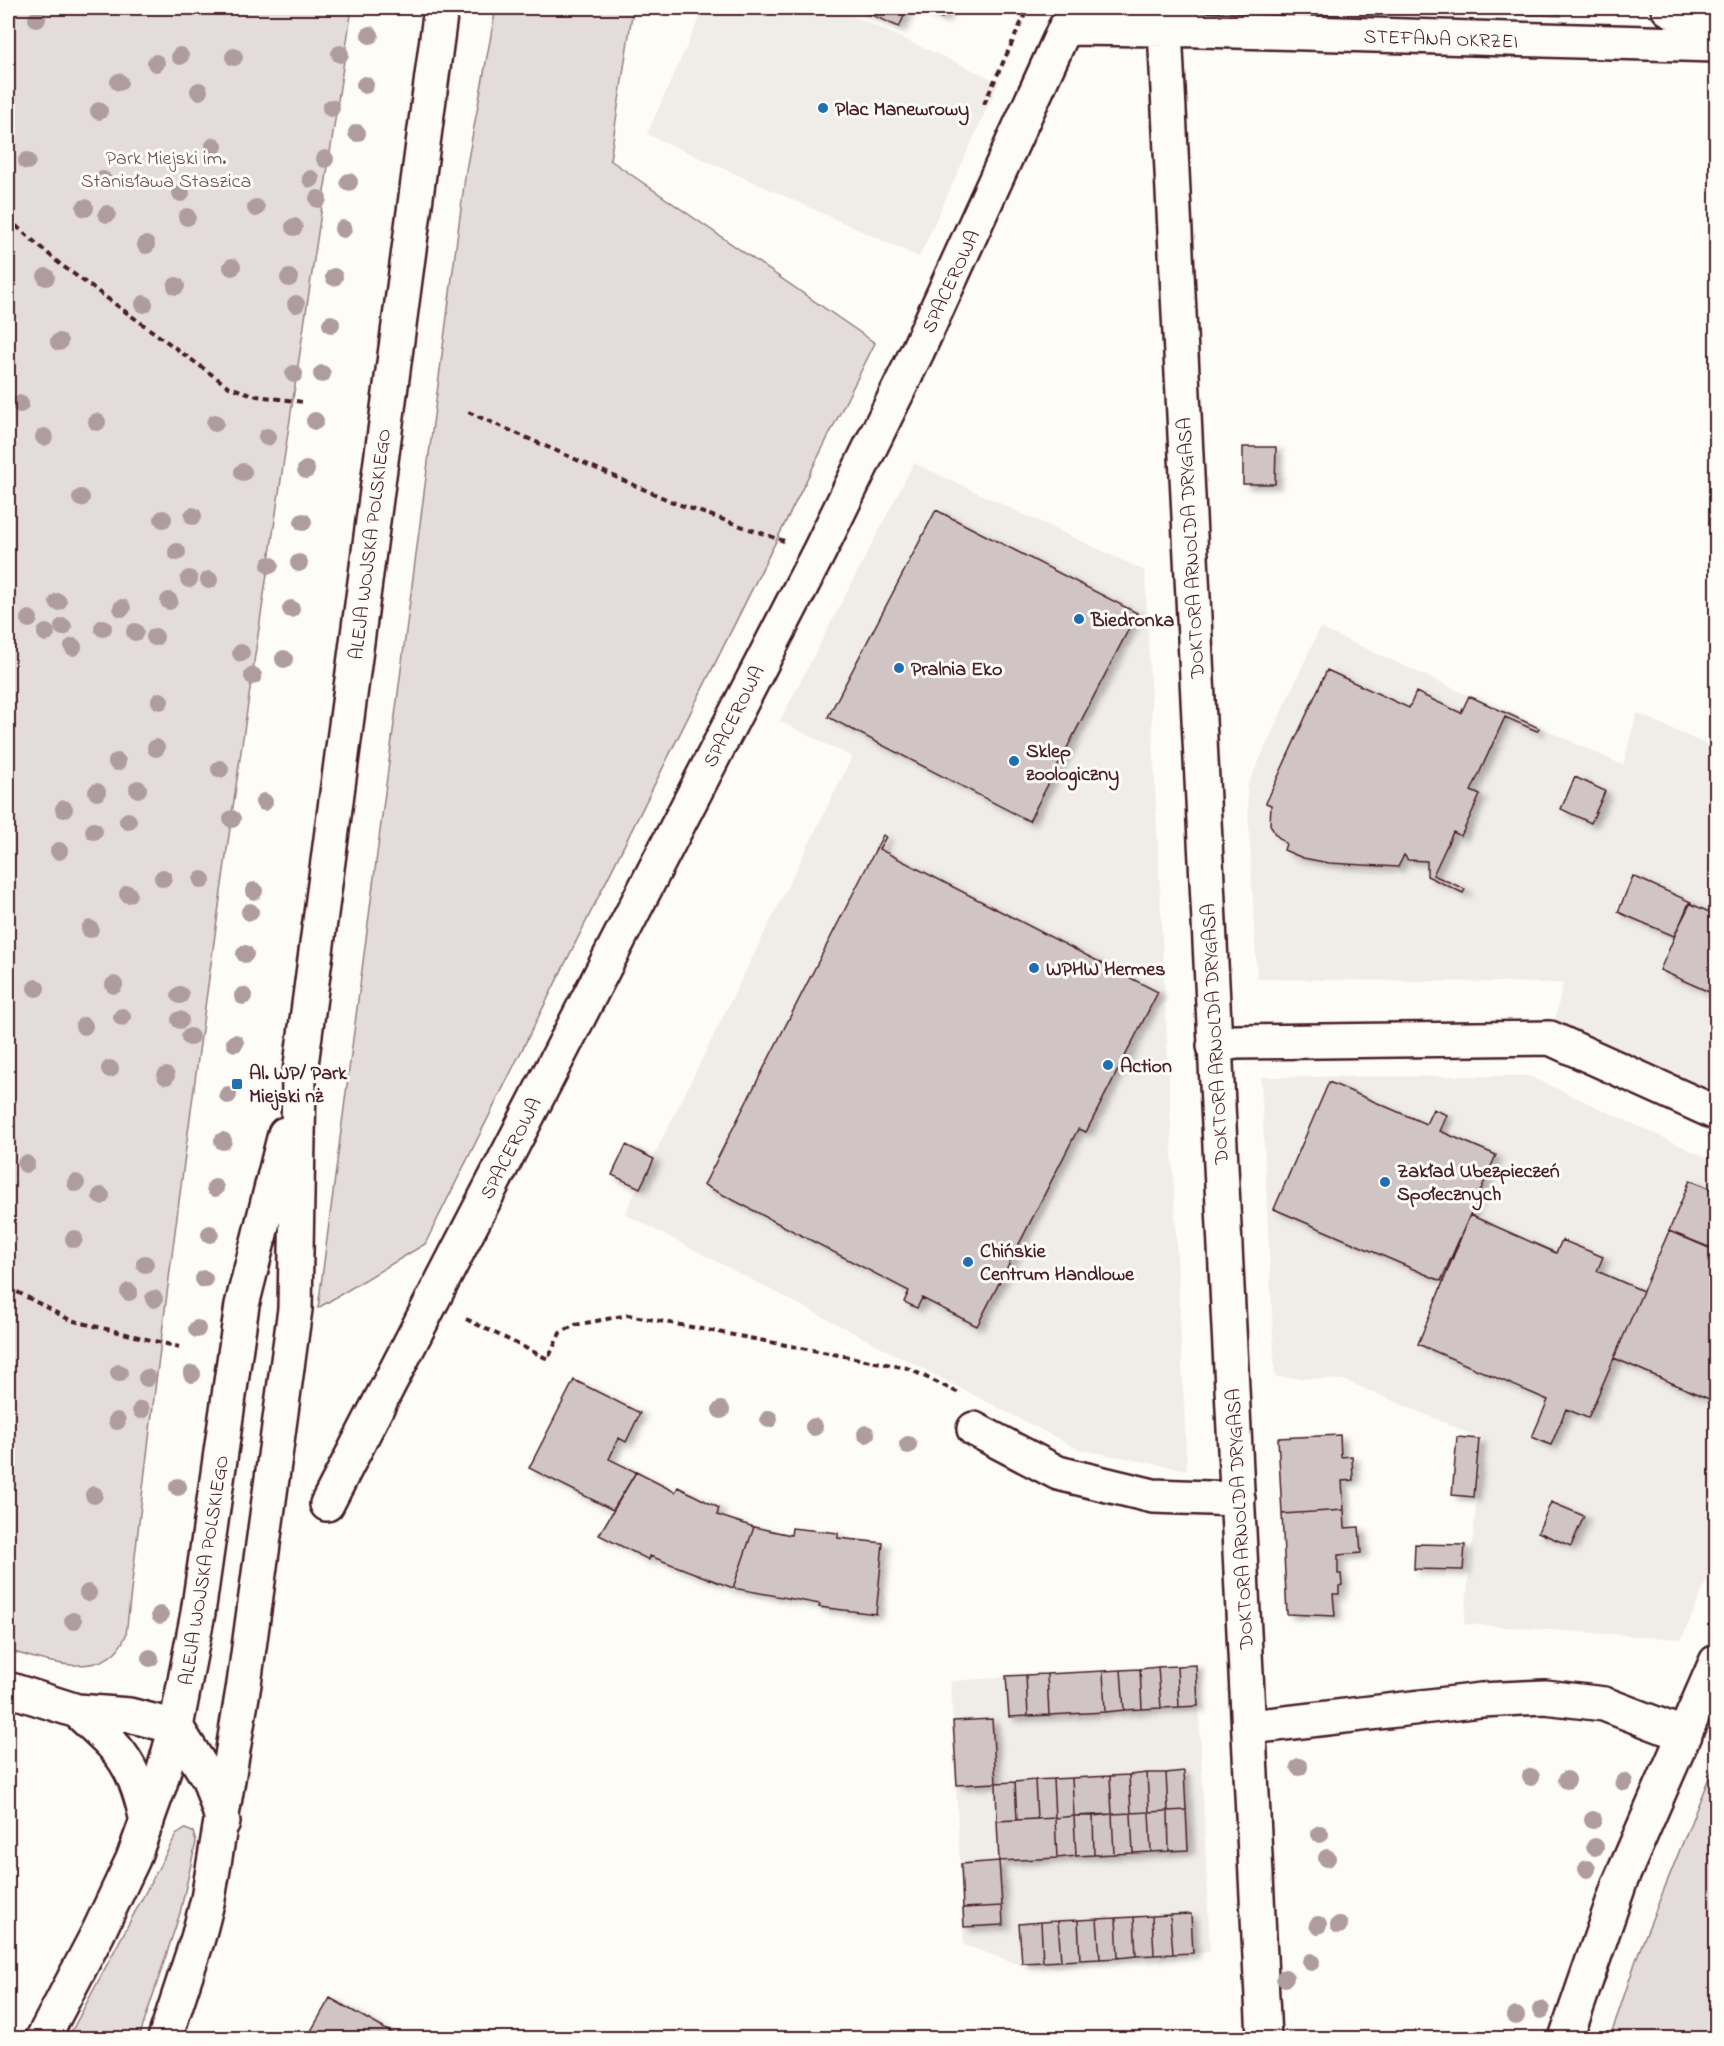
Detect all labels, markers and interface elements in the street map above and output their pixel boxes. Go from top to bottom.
street label: STEFANA OKRZEI [1363,23,1519,58]
place label: Plac Manewrowy [835,96,969,126]
marker: Plac Manewrowy [816,101,830,115]
park label: Park Miejski im. Stanisława Staszica [81,145,251,197]
street label: SPACEROWA [916,226,989,338]
street label: DOKTORA ARNOLDA DRYGASA [1171,417,1214,680]
street label: ALEJA WOJSKA POLSKIEGO [343,427,400,661]
place label: Biedronka [1090,607,1174,636]
marker: Biedronka [1072,612,1086,626]
place label: Pralnia Eko [911,656,1002,685]
street label: SPACEROWA [697,661,773,773]
marker: Pralnia Eko [892,661,906,675]
place label: Sklep zoologiczny [1026,738,1119,791]
marker: Sklep zoologiczny [1007,754,1021,768]
street label: DOKTORA ARNOLDA DRYGASA [1195,903,1238,1166]
place label: WPHW Hermes [1046,956,1165,985]
marker: WPHW Hermes [1027,961,1041,975]
place label: Action [1120,1053,1172,1082]
marker: Action [1101,1058,1115,1072]
place label: Al. WP/ Park Miejski nż [249,1060,348,1112]
marker: Al. WP/ Park Miejski nż [230,1077,244,1091]
street label: SPACEROWA [474,1093,550,1205]
place label: Zakład Ubezpieczeń Społecznych [1397,1158,1560,1211]
marker: Zakład Ubezpieczeń Społecznych [1378,1175,1392,1189]
place label: Chińskie Centrum Handlowe [980,1238,1135,1290]
marker: Chińskie Centrum Handlowe [961,1255,975,1269]
street label: DOKTORA ARNOLDA DRYGASA [1220,1388,1263,1651]
street label: ALEJA WOJSKA POLSKIEGO [173,1453,238,1688]

